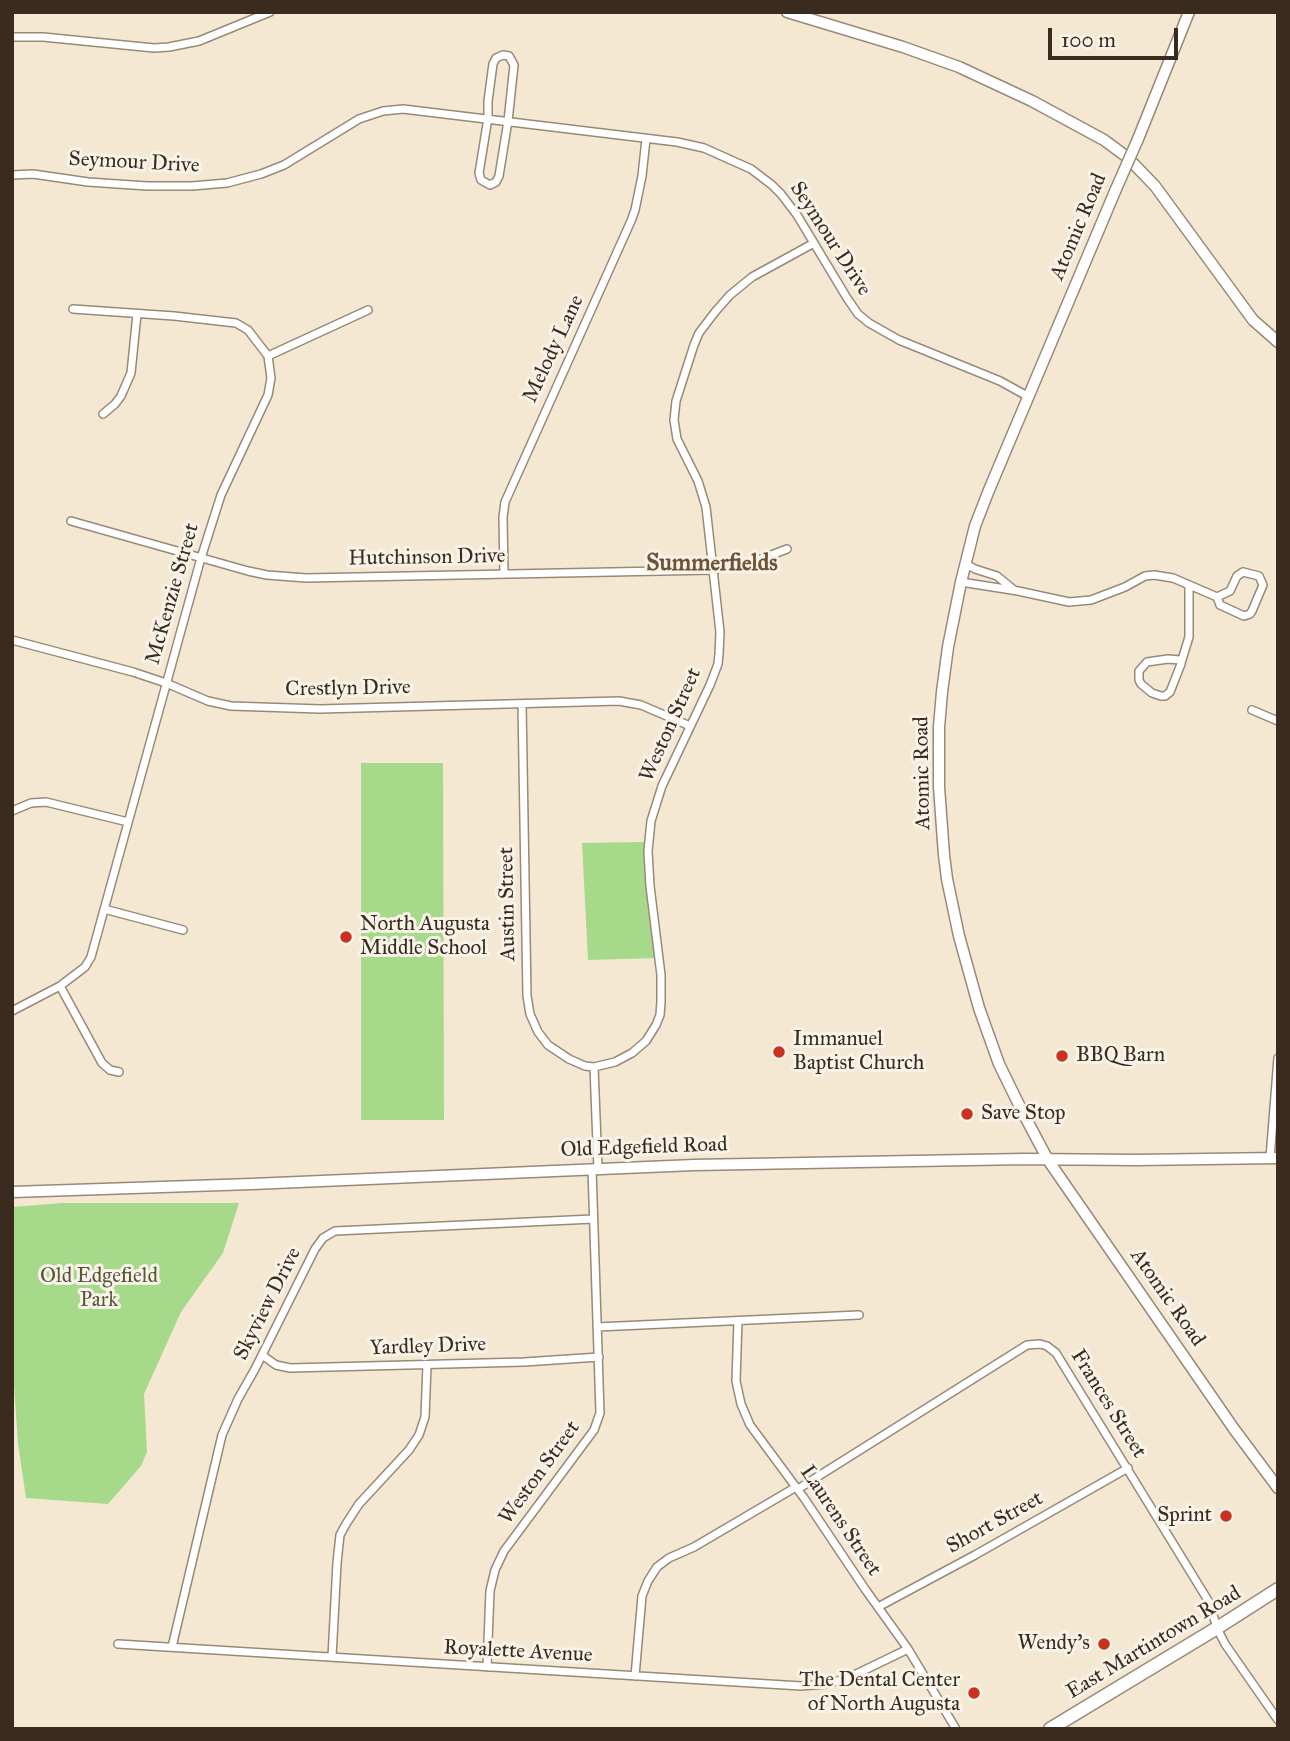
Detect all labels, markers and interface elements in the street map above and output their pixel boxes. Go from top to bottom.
scale bar [1052,14,1182,58]
text: 100 m [1061,27,1116,53]
street label: Seymour Drive [68,147,200,179]
street label: Atomic Road [1045,170,1113,284]
street label: Seymour Drive [784,177,876,301]
street label: Melody Lane [518,291,590,407]
street label: McKenzie Street [141,520,205,668]
street label: Hutchinson Drive [348,544,506,572]
district label: Summerfields [646,550,778,578]
street label: Weston Street [635,664,707,786]
street label: Crestlyn Drive [285,675,411,703]
street label: Atomic Road [909,716,937,830]
street label: Austin Street [494,847,522,961]
place label: North Augusta Middle School [360,912,490,962]
marker: North Augusta Middle School [338,929,354,945]
place label: Immanuel Baptist Church [793,1027,924,1077]
place label: BBQ Barn [1076,1043,1165,1069]
marker: Immanuel Baptist Church [771,1044,787,1060]
marker: BBQ Barn [1054,1048,1070,1064]
place label: Save Stop [981,1101,1066,1127]
marker: Save Stop [959,1106,975,1122]
street label: Old Edgefield Road [560,1132,728,1164]
street label: Skyview Drive [229,1243,307,1365]
street label: Atomic Road [1124,1244,1210,1352]
park label: Old Edgefield Park [40,1264,158,1314]
street label: Yardley Drive [369,1332,487,1362]
street label: Frances Street [1065,1345,1151,1463]
street label: Weston Street [494,1416,586,1530]
street label: Laurens Street [794,1461,886,1581]
street label: Short Street [942,1486,1048,1560]
place label: Sprint [1157,1503,1212,1529]
marker: Sprint [1218,1508,1234,1524]
street label: East Martintown Road [1062,1581,1246,1705]
place label: Wendy's [1017,1631,1090,1657]
street label: Royalette Avenue [443,1636,593,1668]
marker: Wendy's [1096,1636,1112,1652]
place label: The Dental Center of North Augusta [799,1668,960,1718]
marker: The Dental Center of North Augusta [966,1685,982,1701]

